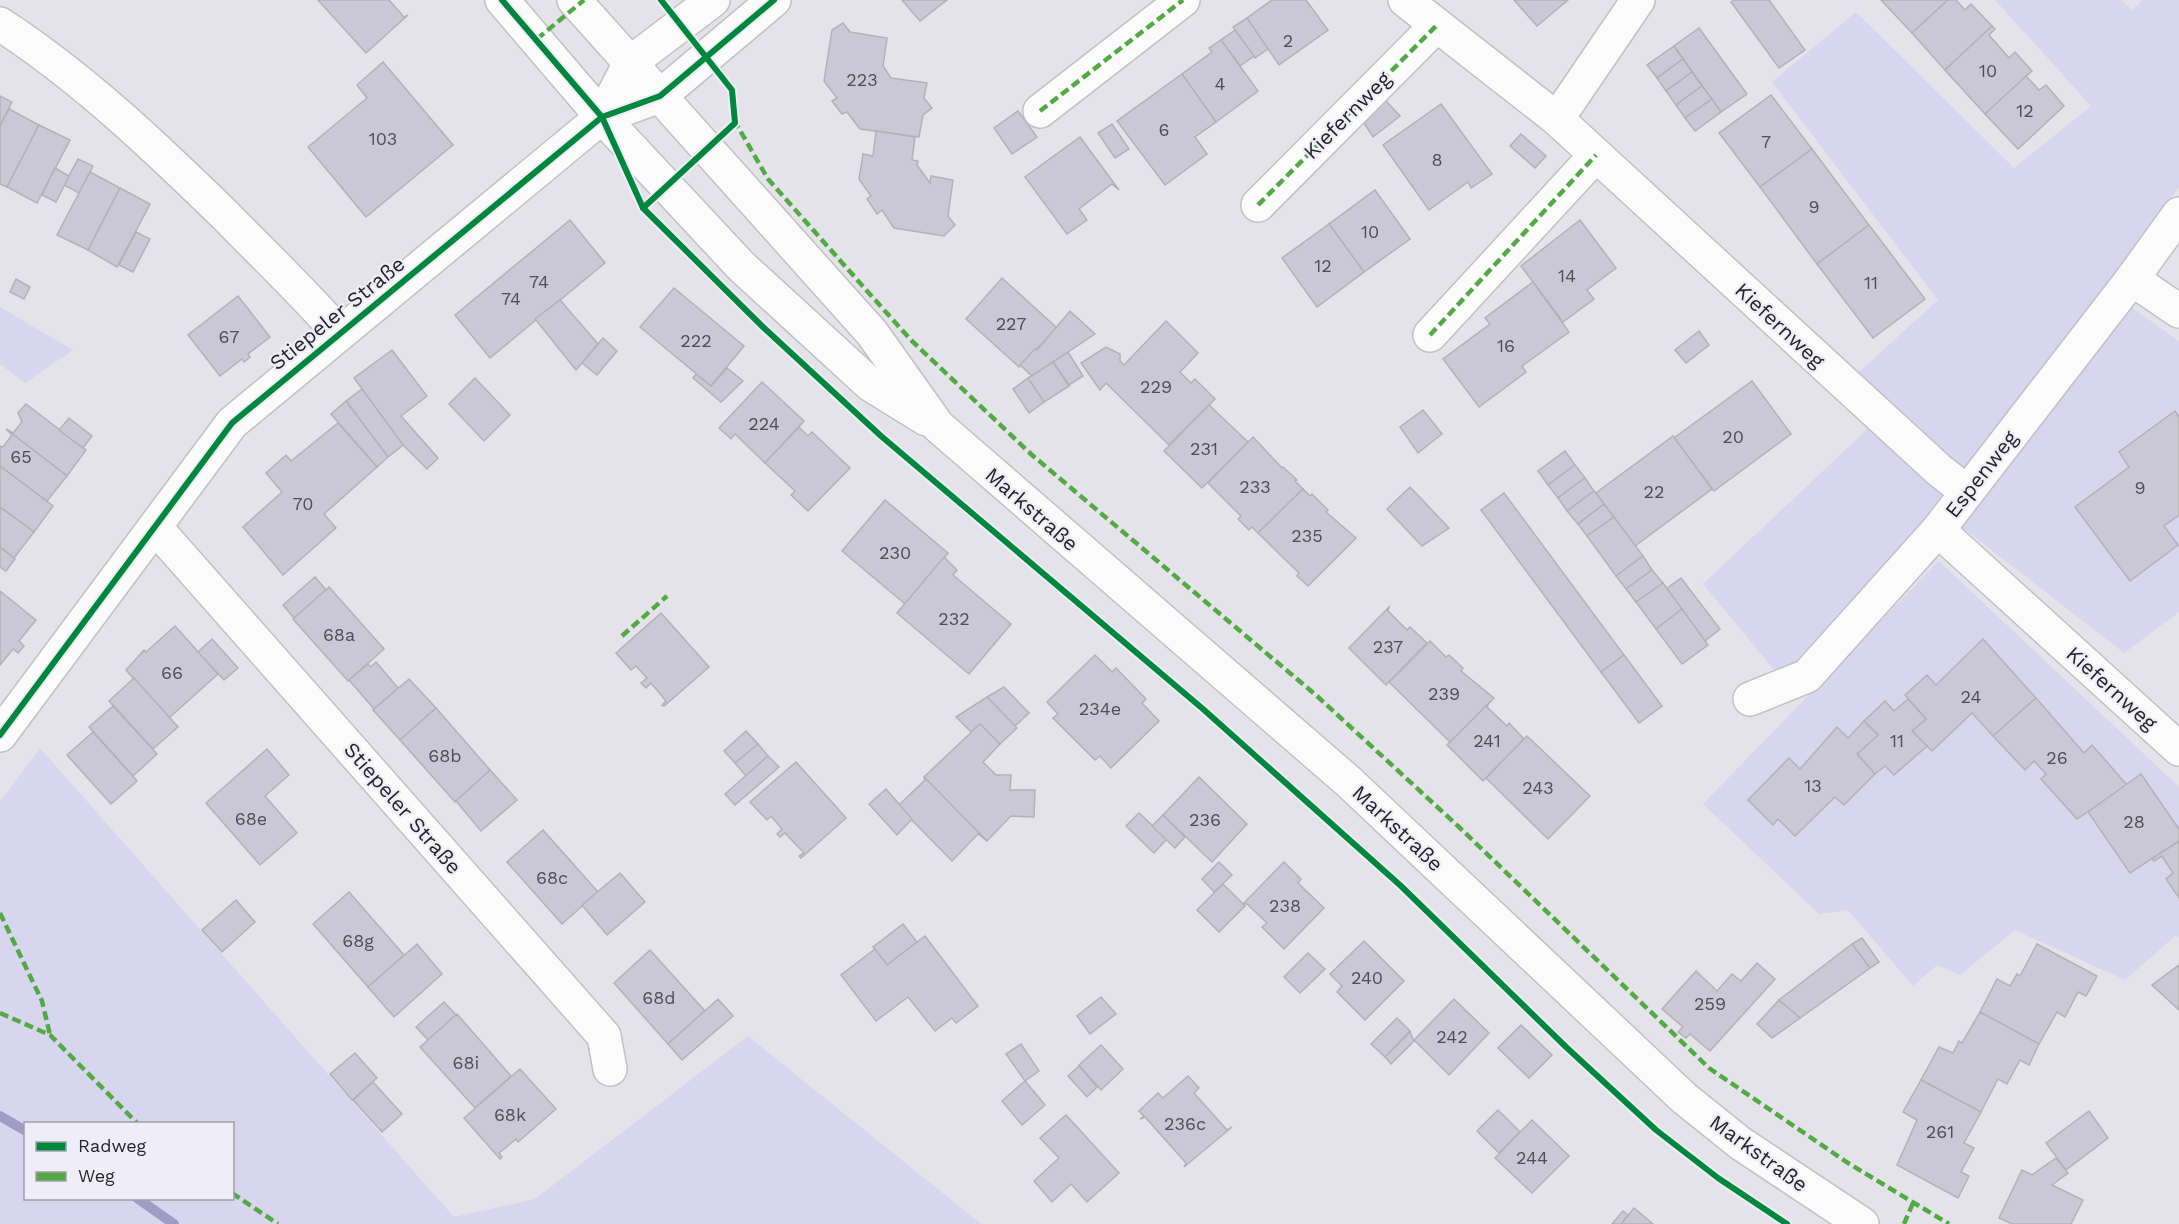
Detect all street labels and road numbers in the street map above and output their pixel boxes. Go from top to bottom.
street label: Kiefernweg [1298,65,1397,164]
street label: Stiepeler Straße [264,251,410,375]
street label: Kiefernweg [1730,277,1831,373]
street label: Espenweg [1939,425,2023,522]
street label: Markstraße [980,462,1084,556]
street label: Kiefernweg [2062,641,2163,736]
street label: Stiepeler Straße [339,737,467,879]
street label: Markstraße [1347,780,1449,876]
street label: Markstraße [1705,1109,1813,1197]

